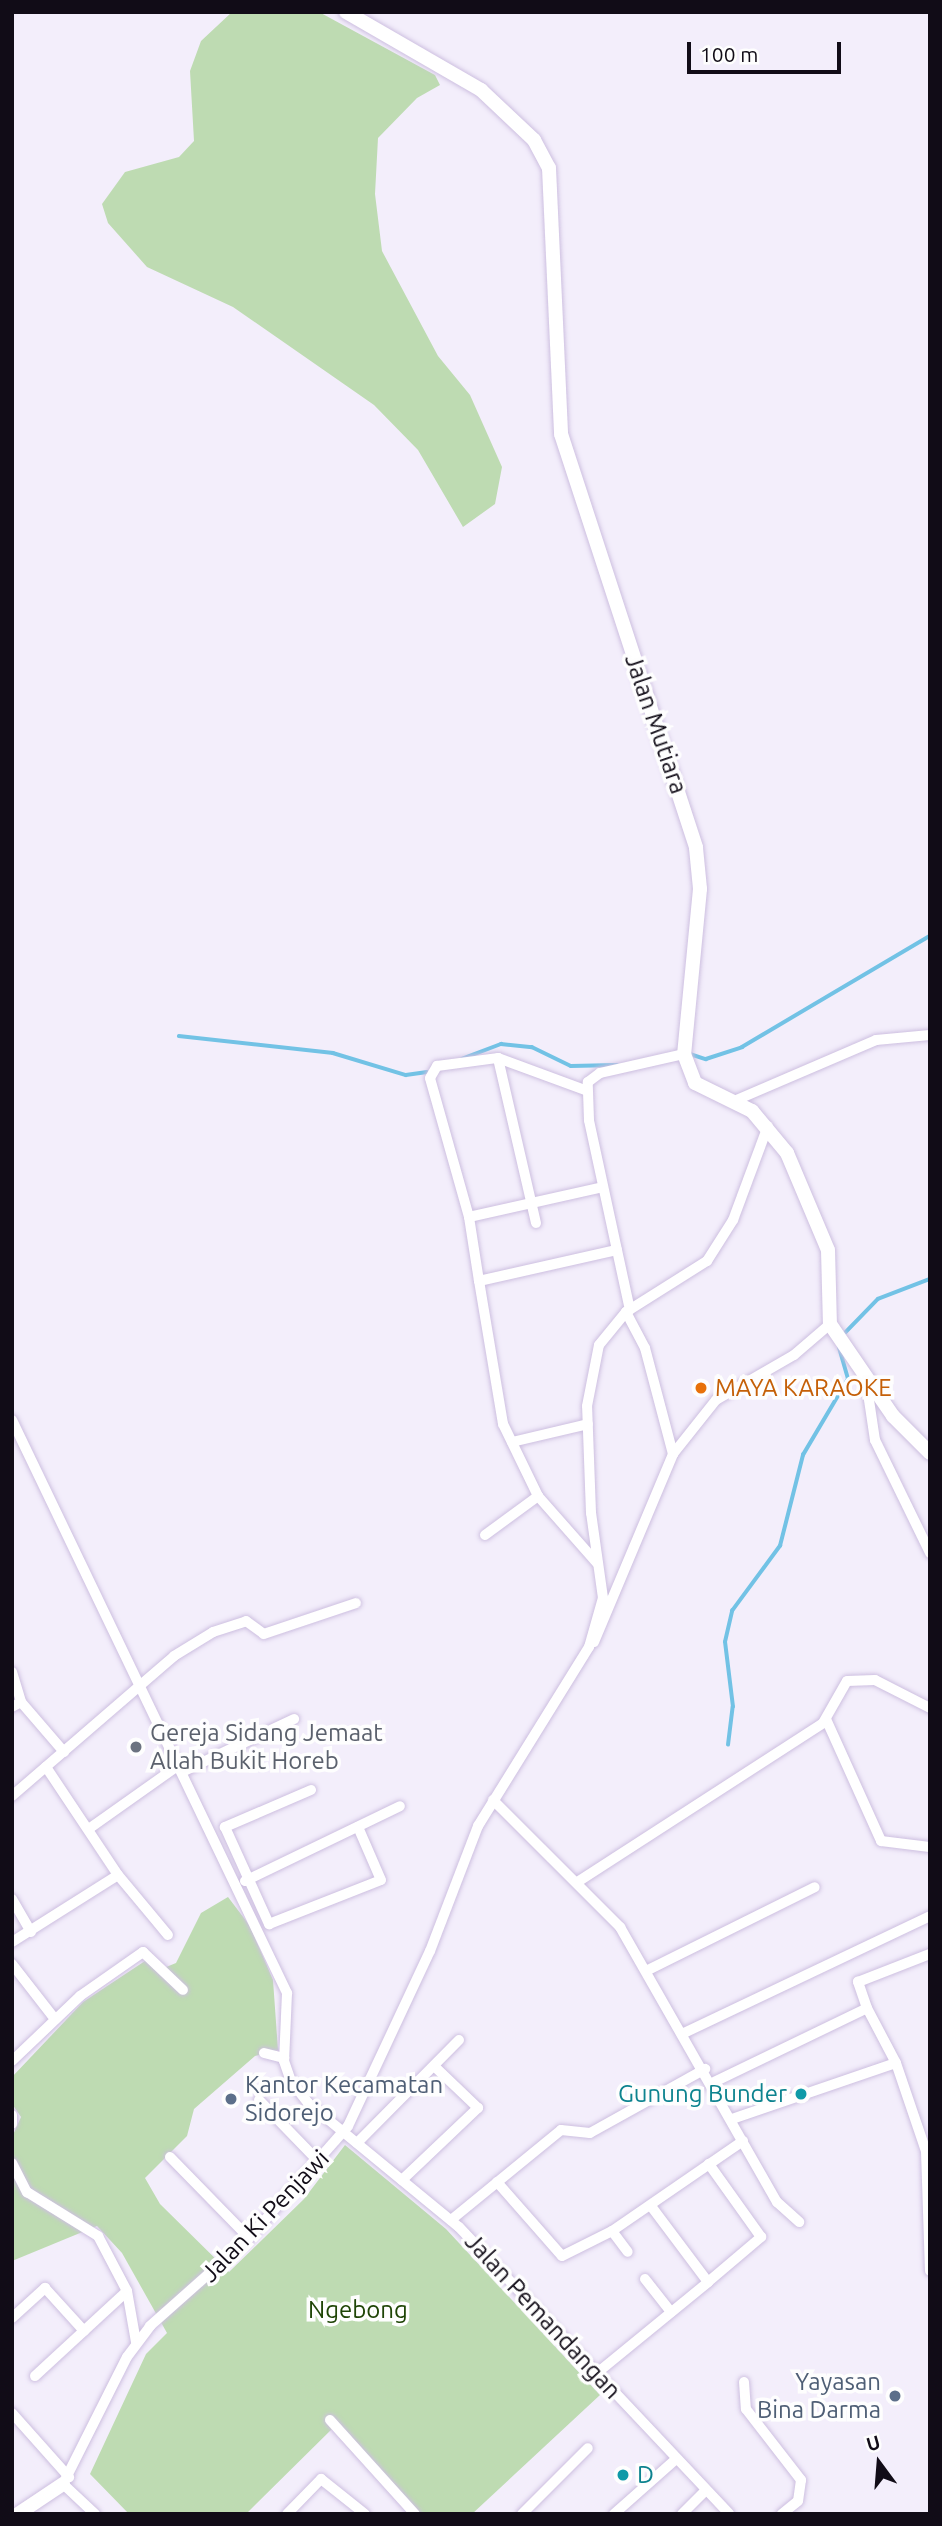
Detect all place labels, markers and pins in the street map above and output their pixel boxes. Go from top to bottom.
place label: MAYA KARAOKE [715,1374,892,1402]
marker: MAYA KARAOKE [693,1380,709,1396]
place label: Gereja Sidang Jemaat Allah Bukit Horeb [150,1719,383,1775]
marker: Gereja Sidang Jemaat Allah Bukit Horeb [128,1739,144,1755]
place label: Kantor Kecamatan Sidorejo [245,2071,443,2127]
place label: Gunung Bunder [618,2080,787,2108]
marker: Gunung Bunder [793,2086,809,2102]
marker: Kantor Kecamatan Sidorejo [223,2091,239,2107]
place label: Yayasan Bina Darma [757,2368,881,2424]
marker: Yayasan Bina Darma [887,2388,903,2404]
place label: D [637,2461,654,2489]
marker: D [615,2467,631,2483]

